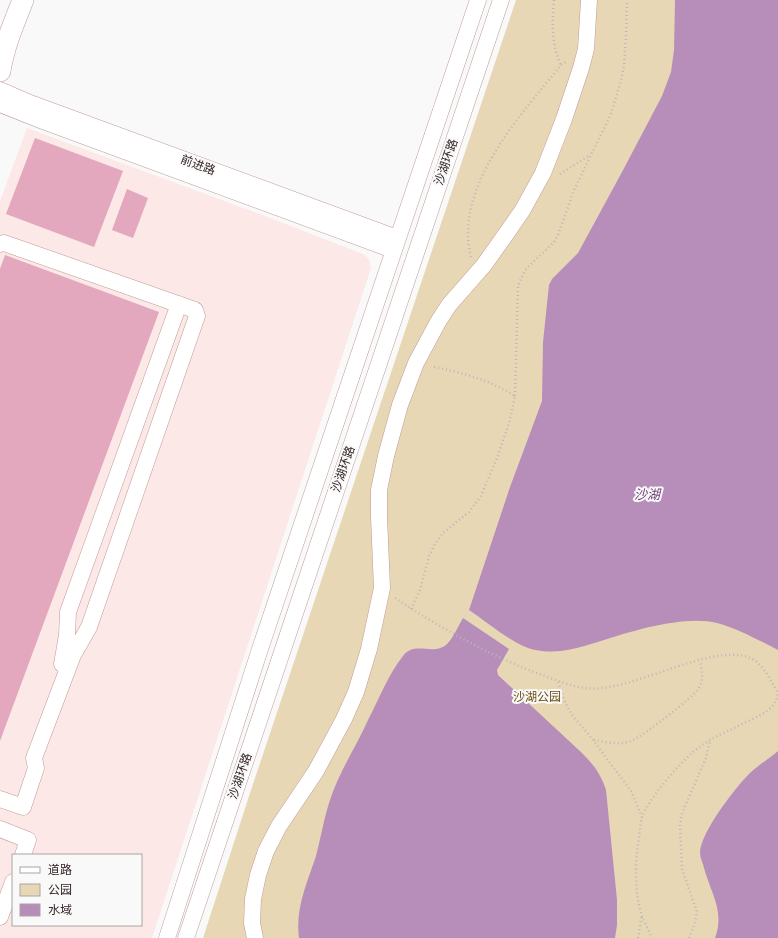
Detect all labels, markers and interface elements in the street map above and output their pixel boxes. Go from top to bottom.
street label: 沙湖环路 [432,137,460,187]
street label: 前进路 [179,152,217,178]
street label: 沙湖环路 [329,444,357,494]
water label: 沙湖 [634,487,662,502]
park label: 沙湖公园 [513,690,561,704]
street label: 沙湖环路 [226,751,254,801]
legend [12,854,142,926]
text: 道路 [48,863,72,877]
text: 公园 [48,883,72,897]
text: 水域 [48,903,72,917]

